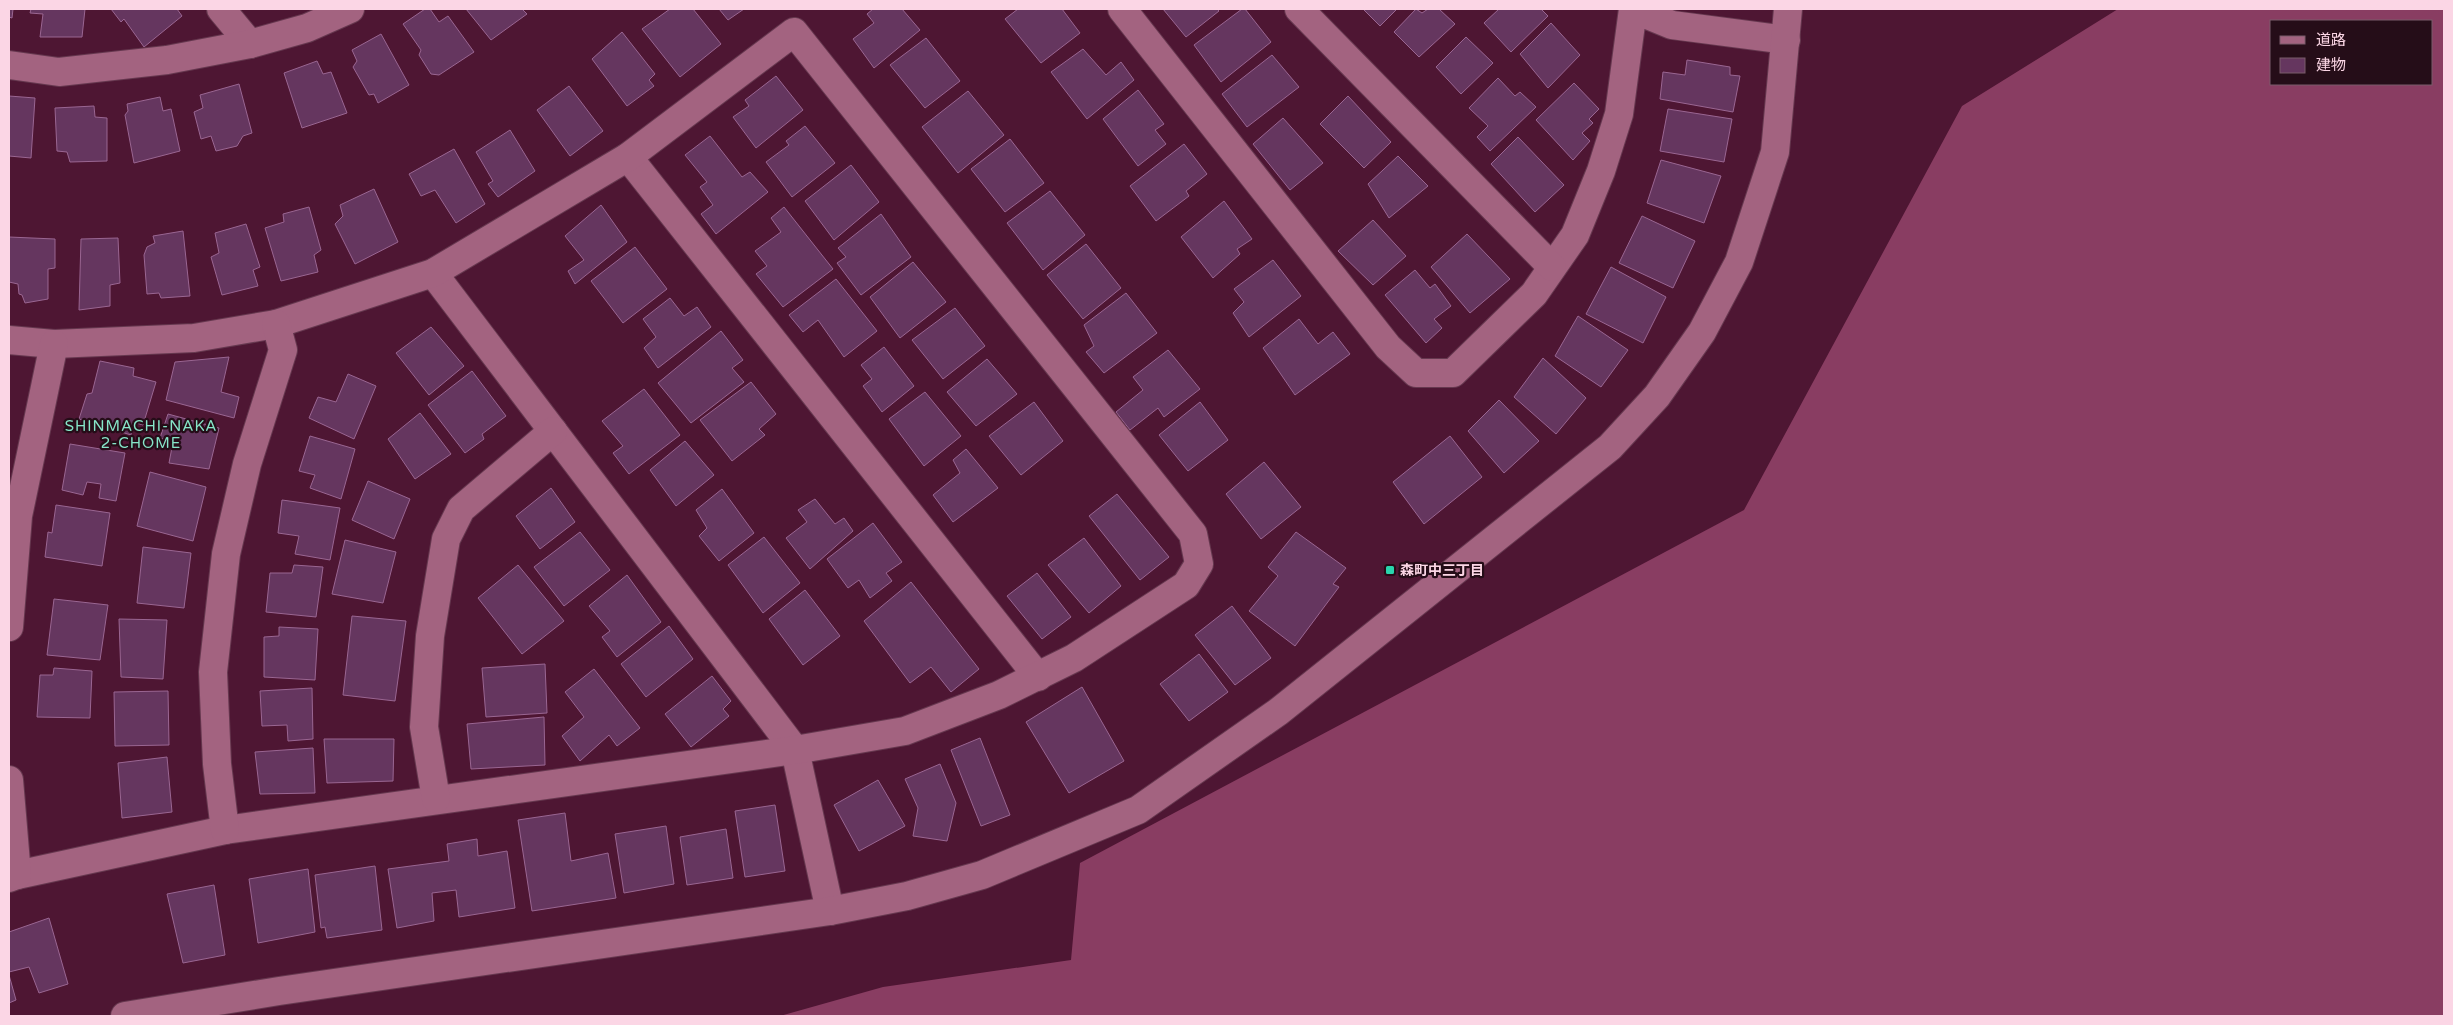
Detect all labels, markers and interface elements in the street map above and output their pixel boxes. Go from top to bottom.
legend [2270,20,2433,85]
text: 道路 [2316,31,2346,49]
text: 建物 [2316,56,2346,74]
district label: SHINMACHI-NAKA 2-CHOME [65,417,217,452]
place label: 森町中三丁目 [1400,562,1484,579]
marker: 森町中三丁目 [1384,564,1396,576]

